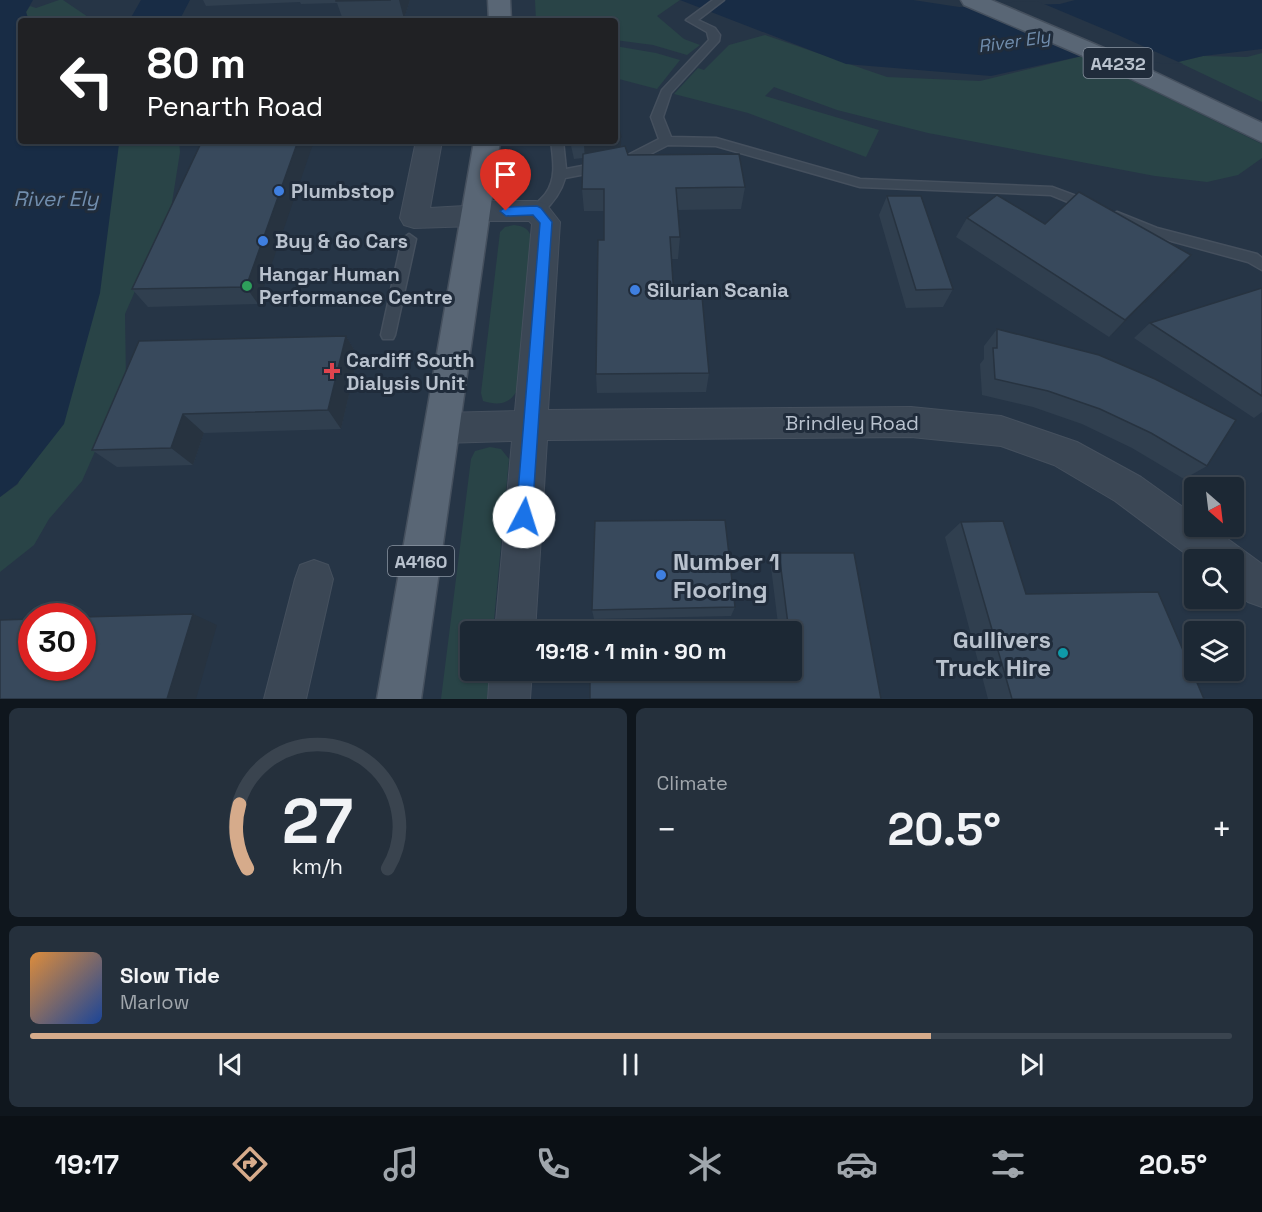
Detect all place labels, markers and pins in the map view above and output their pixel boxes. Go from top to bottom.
pin [480,149,531,211]
place label: Plumbstop [291,178,395,204]
marker: Plumbstop [272,184,286,198]
place label: Buy & Go Cars [275,228,408,254]
marker: Buy & Go Cars [256,234,270,248]
place label: Hangar Human Performance Centre [259,261,453,310]
place label: Silurian Scania [647,277,789,303]
marker: Hangar Human Performance Centre [240,279,254,293]
marker: Silurian Scania [628,283,642,297]
place label: Cardiff South Dialysis Unit [346,347,475,396]
marker: Cardiff South Dialysis Unit [323,362,341,380]
place label: Number 1 Flooring [673,546,780,605]
marker: Number 1 Flooring [654,568,668,582]
place label: Gullivers Truck Hire [935,624,1051,683]
marker: Gullivers Truck Hire [1056,646,1070,660]

